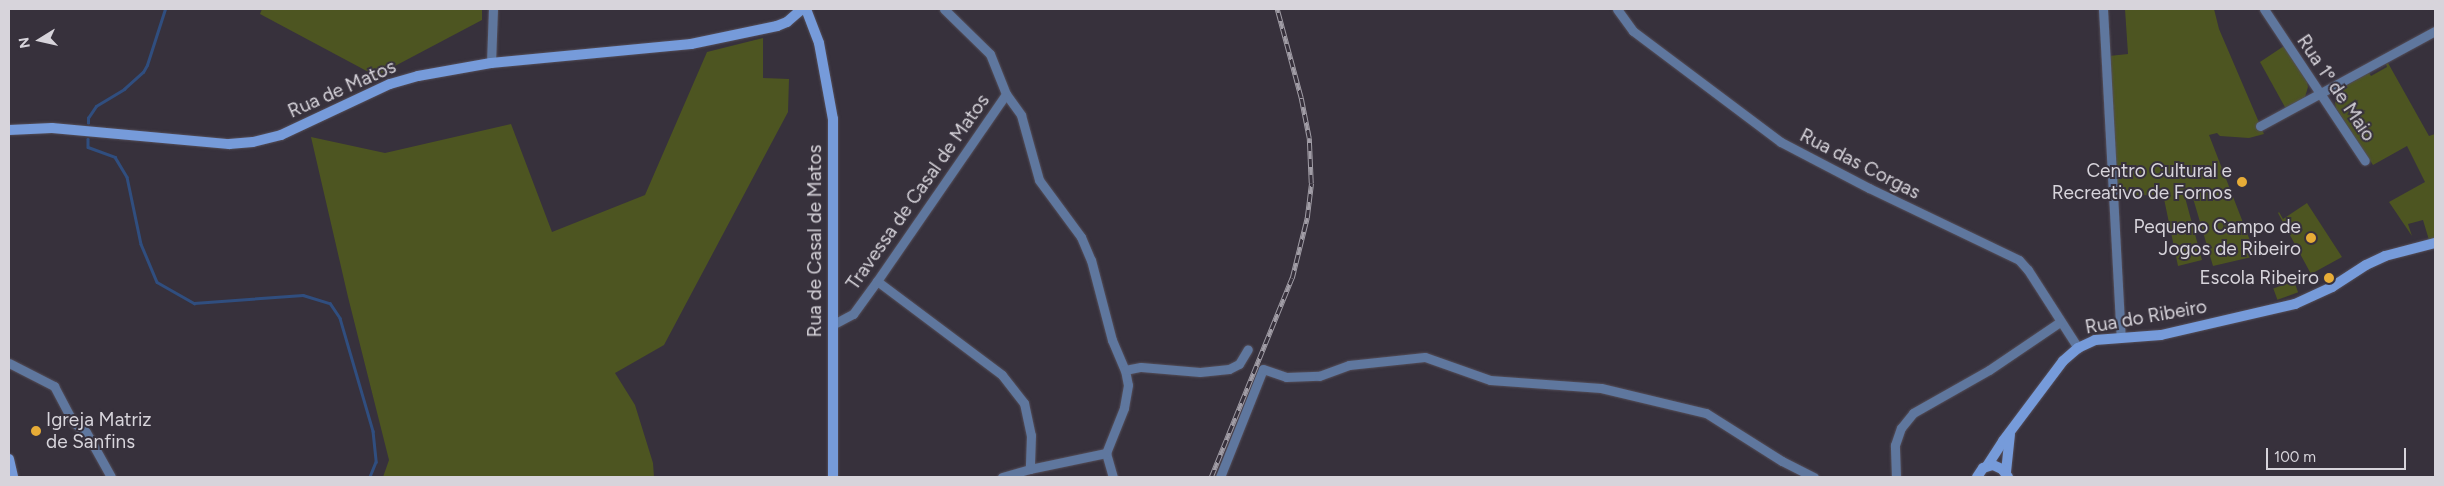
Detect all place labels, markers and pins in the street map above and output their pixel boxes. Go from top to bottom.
place label: Centro Cultural e Recreativo de Fornos [2052,160,2232,204]
marker: Centro Cultural e Recreativo de Fornos [2236,176,2248,188]
place label: Pequeno Campo de Jogos de Ribeiro [2134,216,2301,260]
marker: Pequeno Campo de Jogos de Ribeiro [2305,232,2317,244]
place label: Escola Ribeiro [2199,267,2319,289]
marker: Escola Ribeiro [2323,272,2335,284]
place label: Igreja Matriz de Sanfins [46,409,152,453]
marker: Igreja Matriz de Sanfins [30,425,42,437]

